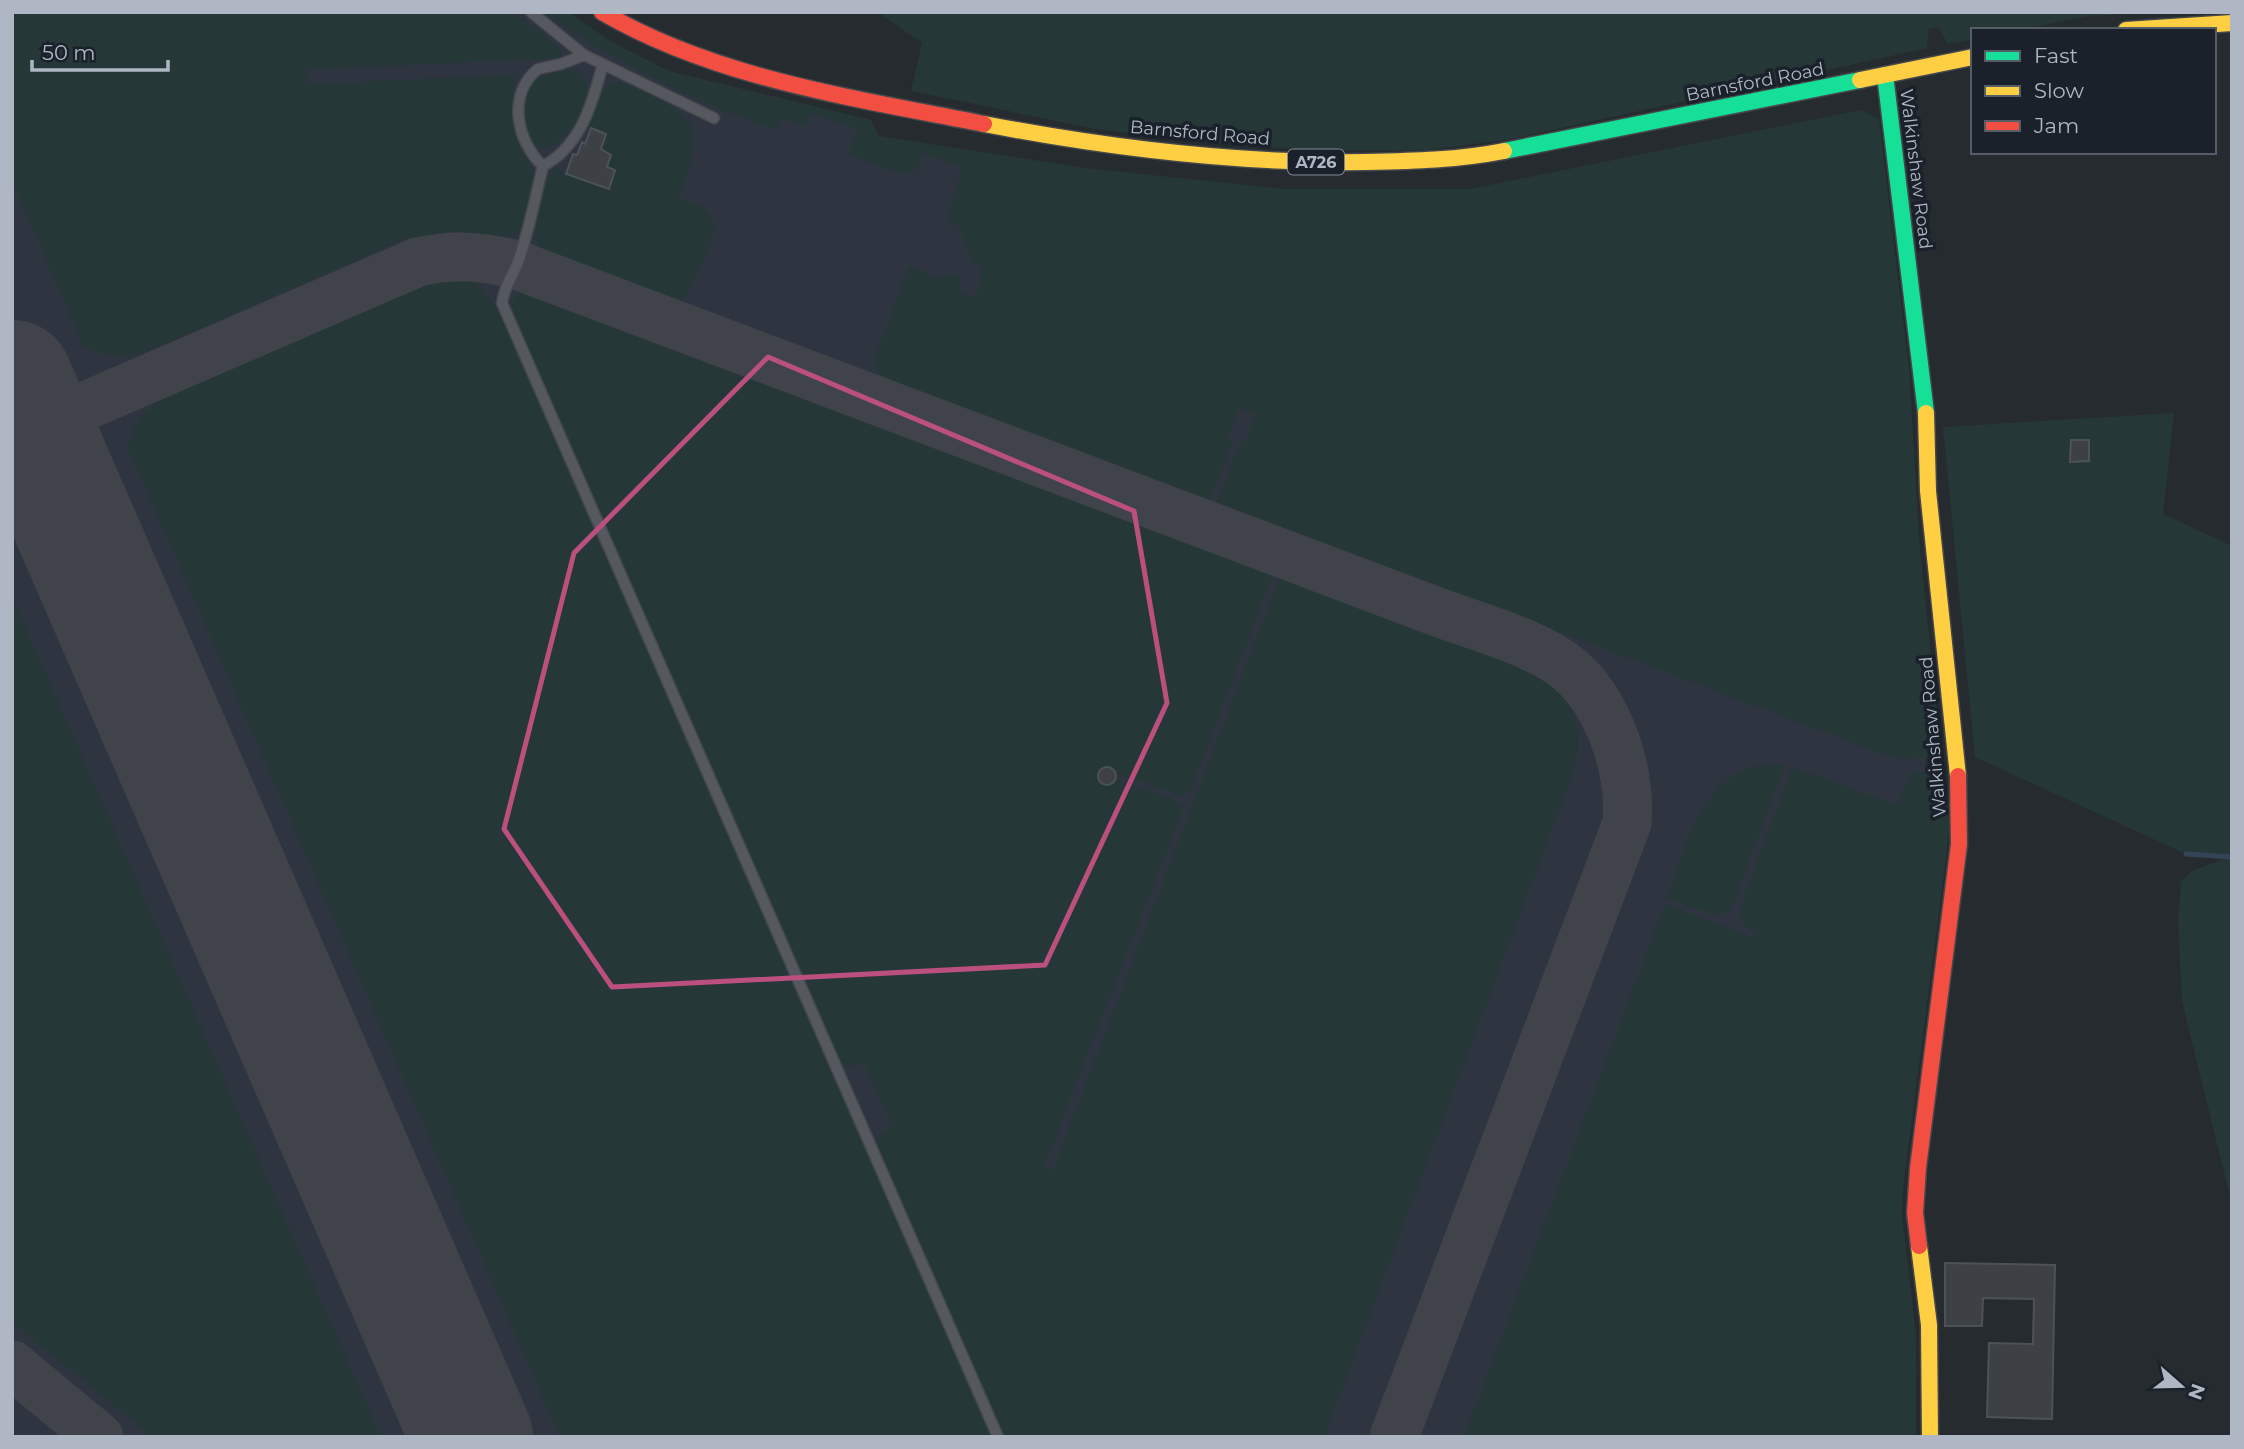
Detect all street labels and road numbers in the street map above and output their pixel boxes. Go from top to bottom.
street label: Barnsford Road [1684,58,1826,106]
street label: Walkinshaw Road [1895,88,1937,250]
street label: Barnsford Road [1129,116,1271,150]
road number: A726 [1288,150,1344,174]
street label: Walkinshaw Road [1915,656,1951,818]

